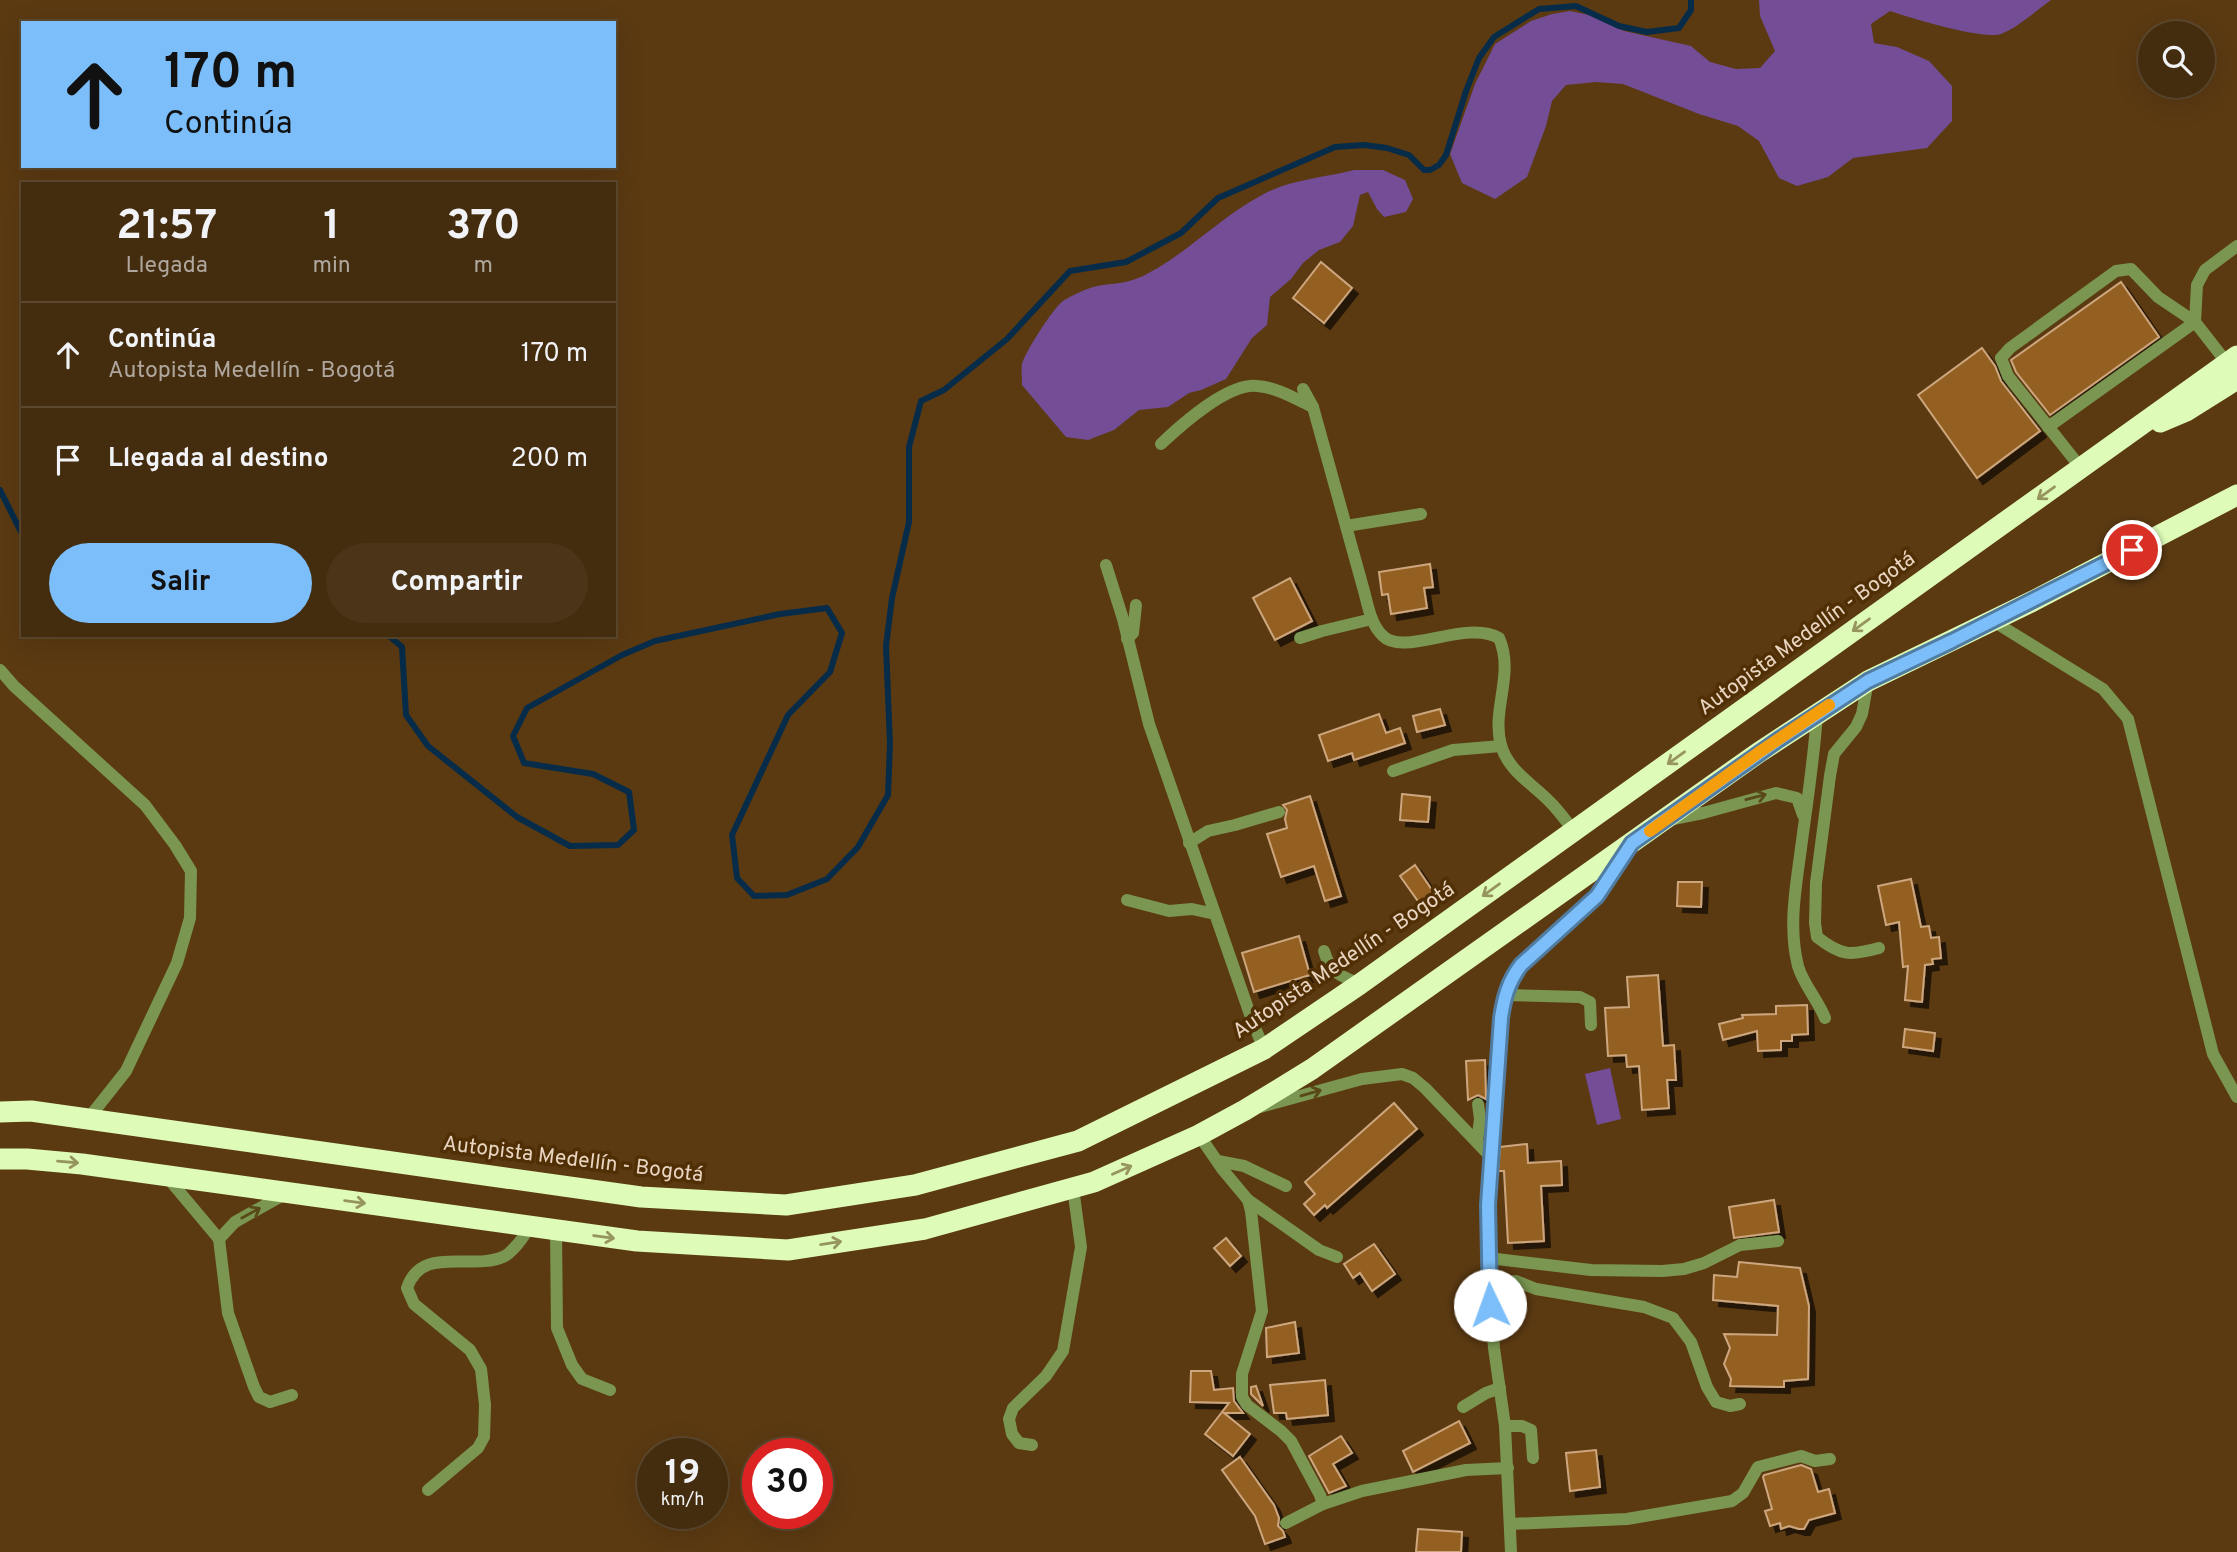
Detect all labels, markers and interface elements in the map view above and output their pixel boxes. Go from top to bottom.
map controls [2138,21,2215,98]
button: search [2138,21,2215,98]
text: 170 m [164,44,297,106]
icon: ahead [49,49,140,140]
text: Continúa [164,105,293,145]
text: 21:57 [116,201,217,254]
text: 1 [323,201,340,254]
text: 370 [446,201,521,254]
text: Llegada [126,252,208,281]
text: min [312,252,351,281]
text: m [474,252,493,281]
text: Continúa [108,324,216,357]
icon: ahead [49,336,87,374]
text: 170 m [521,338,588,371]
text: Autopista Medellín - Bogotá [108,357,395,386]
icon: arrive [49,441,87,479]
text: Llegada al destino [108,443,328,476]
text: 200 m [511,443,588,476]
one-way arrow [2037,486,2056,500]
pin [2102,520,2162,580]
icon: arrive [2113,531,2151,569]
button: Salir [49,543,312,623]
button: Compartir [326,543,588,623]
street label: Autopista Medellín - Bogotá [1693,546,1921,722]
one-way arrow [1852,618,1871,633]
one-way arrow [1667,751,1686,765]
one-way arrow [1745,790,1767,803]
street label: Autopista Medellín - Bogotá [1228,876,1460,1046]
one-way arrow [1482,883,1501,897]
one-way arrow [1300,1086,1322,1099]
street label: Autopista Medellín - Bogotá [441,1131,705,1189]
one-way arrow [56,1156,79,1169]
one-way arrow [1111,1163,1132,1176]
one-way arrow [343,1196,366,1209]
one-way arrow [240,1206,261,1219]
one-way arrow [593,1230,615,1243]
one-way arrow [819,1236,842,1249]
position arrow [1453,1268,1527,1342]
speed limit sign: 30 [742,1438,833,1529]
text: 19 [665,1452,700,1496]
text: km/h [661,1489,704,1512]

